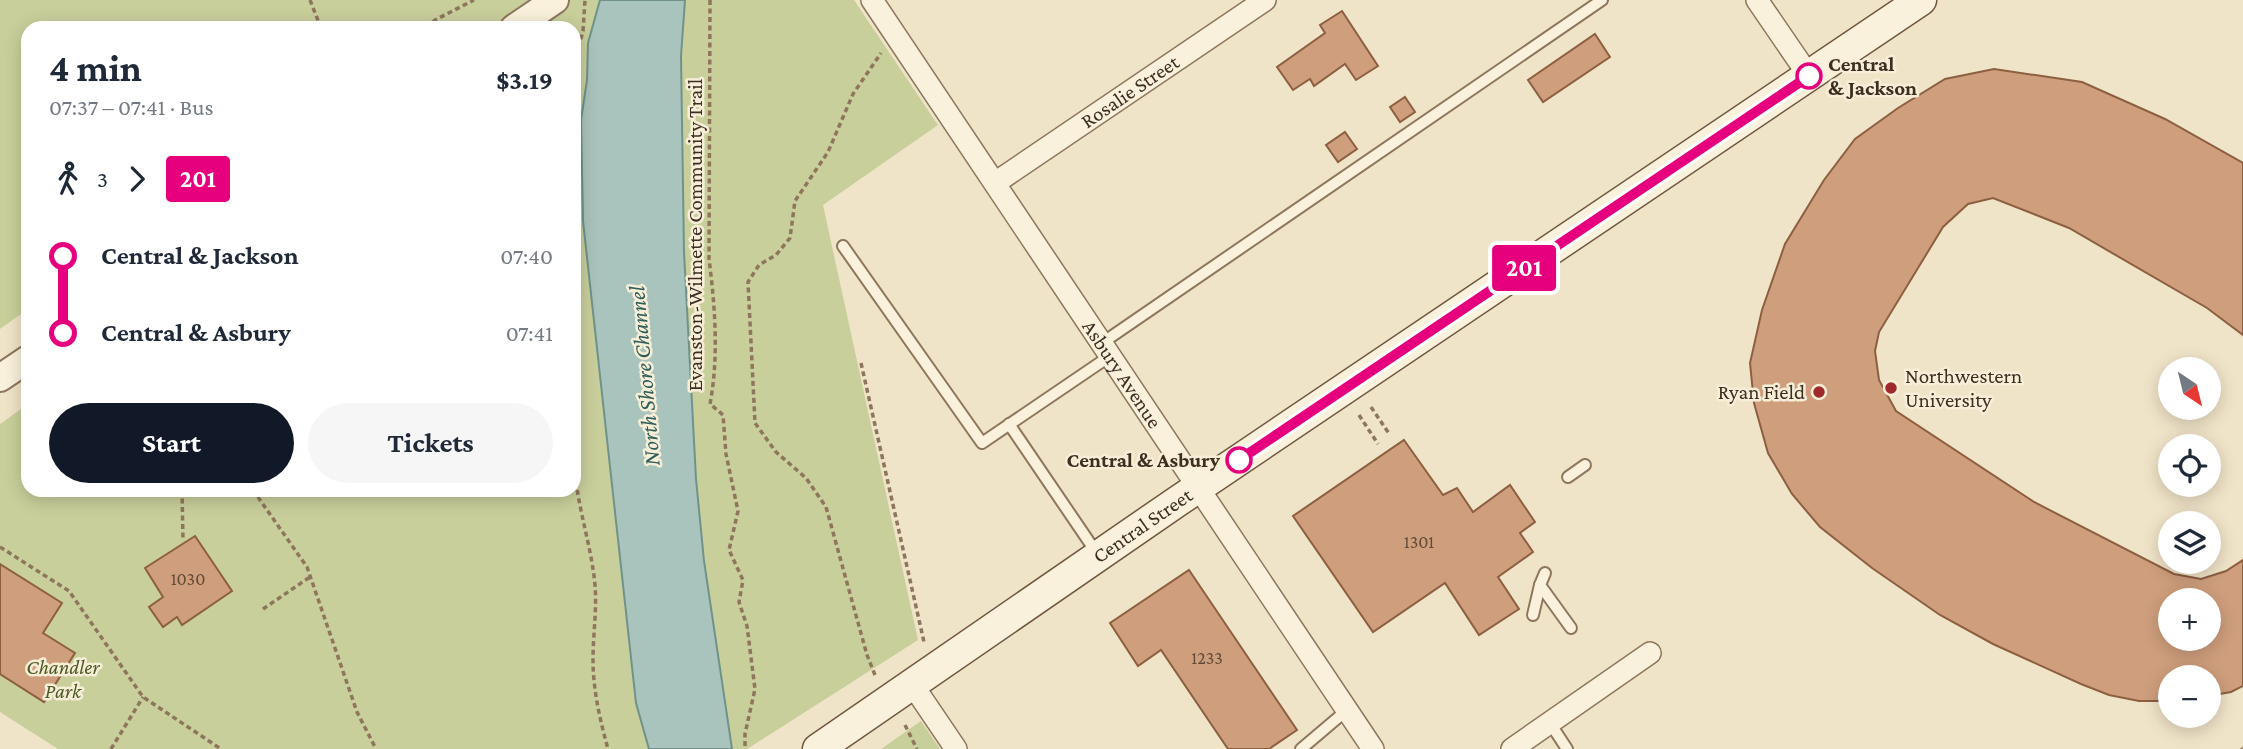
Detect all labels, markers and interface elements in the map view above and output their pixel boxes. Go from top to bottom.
text: 4 min [49,47,142,89]
street label: Rosalie Street [1076,49,1184,133]
place label: Central & Jackson [1828,52,1917,100]
marker: Central & Jackson [1796,63,1822,89]
text: $3.19 [496,66,553,95]
street label: Evanston-Wilmette Community Trail [683,79,707,391]
text: 07:37 – 07:41 · Bus [49,94,213,120]
icon: walk [49,160,87,198]
icon: forward [118,160,156,198]
text: 201 [180,165,216,192]
text: 3 [97,166,108,192]
text: Central & Jackson [101,241,299,270]
text: 07:40 [500,243,553,269]
line badge: 201 [1484,245,1564,291]
text: 201 [1506,254,1542,281]
water label: North Shore Channel [623,285,665,467]
street label: Asbury Avenue [1077,315,1167,433]
text: Central & Asbury [101,318,291,347]
text: 07:41 [506,320,553,346]
north arrow [2158,357,2221,420]
map controls [2158,357,2221,728]
place label: Northwestern University [1905,364,2022,412]
place label: Ryan Field [1718,380,1805,404]
marker: Northwestern University [1883,380,1899,396]
marker: Ryan Field [1811,384,1827,400]
button: Start [49,403,294,483]
button: Tickets [308,403,553,483]
button: locate [2158,434,2221,497]
marker: Central & Asbury [1226,447,1252,473]
place label: Central & Asbury [1067,448,1221,472]
street label: Central Street [1088,482,1198,568]
button: layers [2158,511,2221,574]
house number: 1301 [1404,532,1434,552]
house number: 1030 [171,569,205,589]
button: + [2158,588,2221,651]
house number: 1233 [1191,648,1223,668]
park label: Chandler Park [26,655,100,703]
button: − [2158,665,2221,728]

